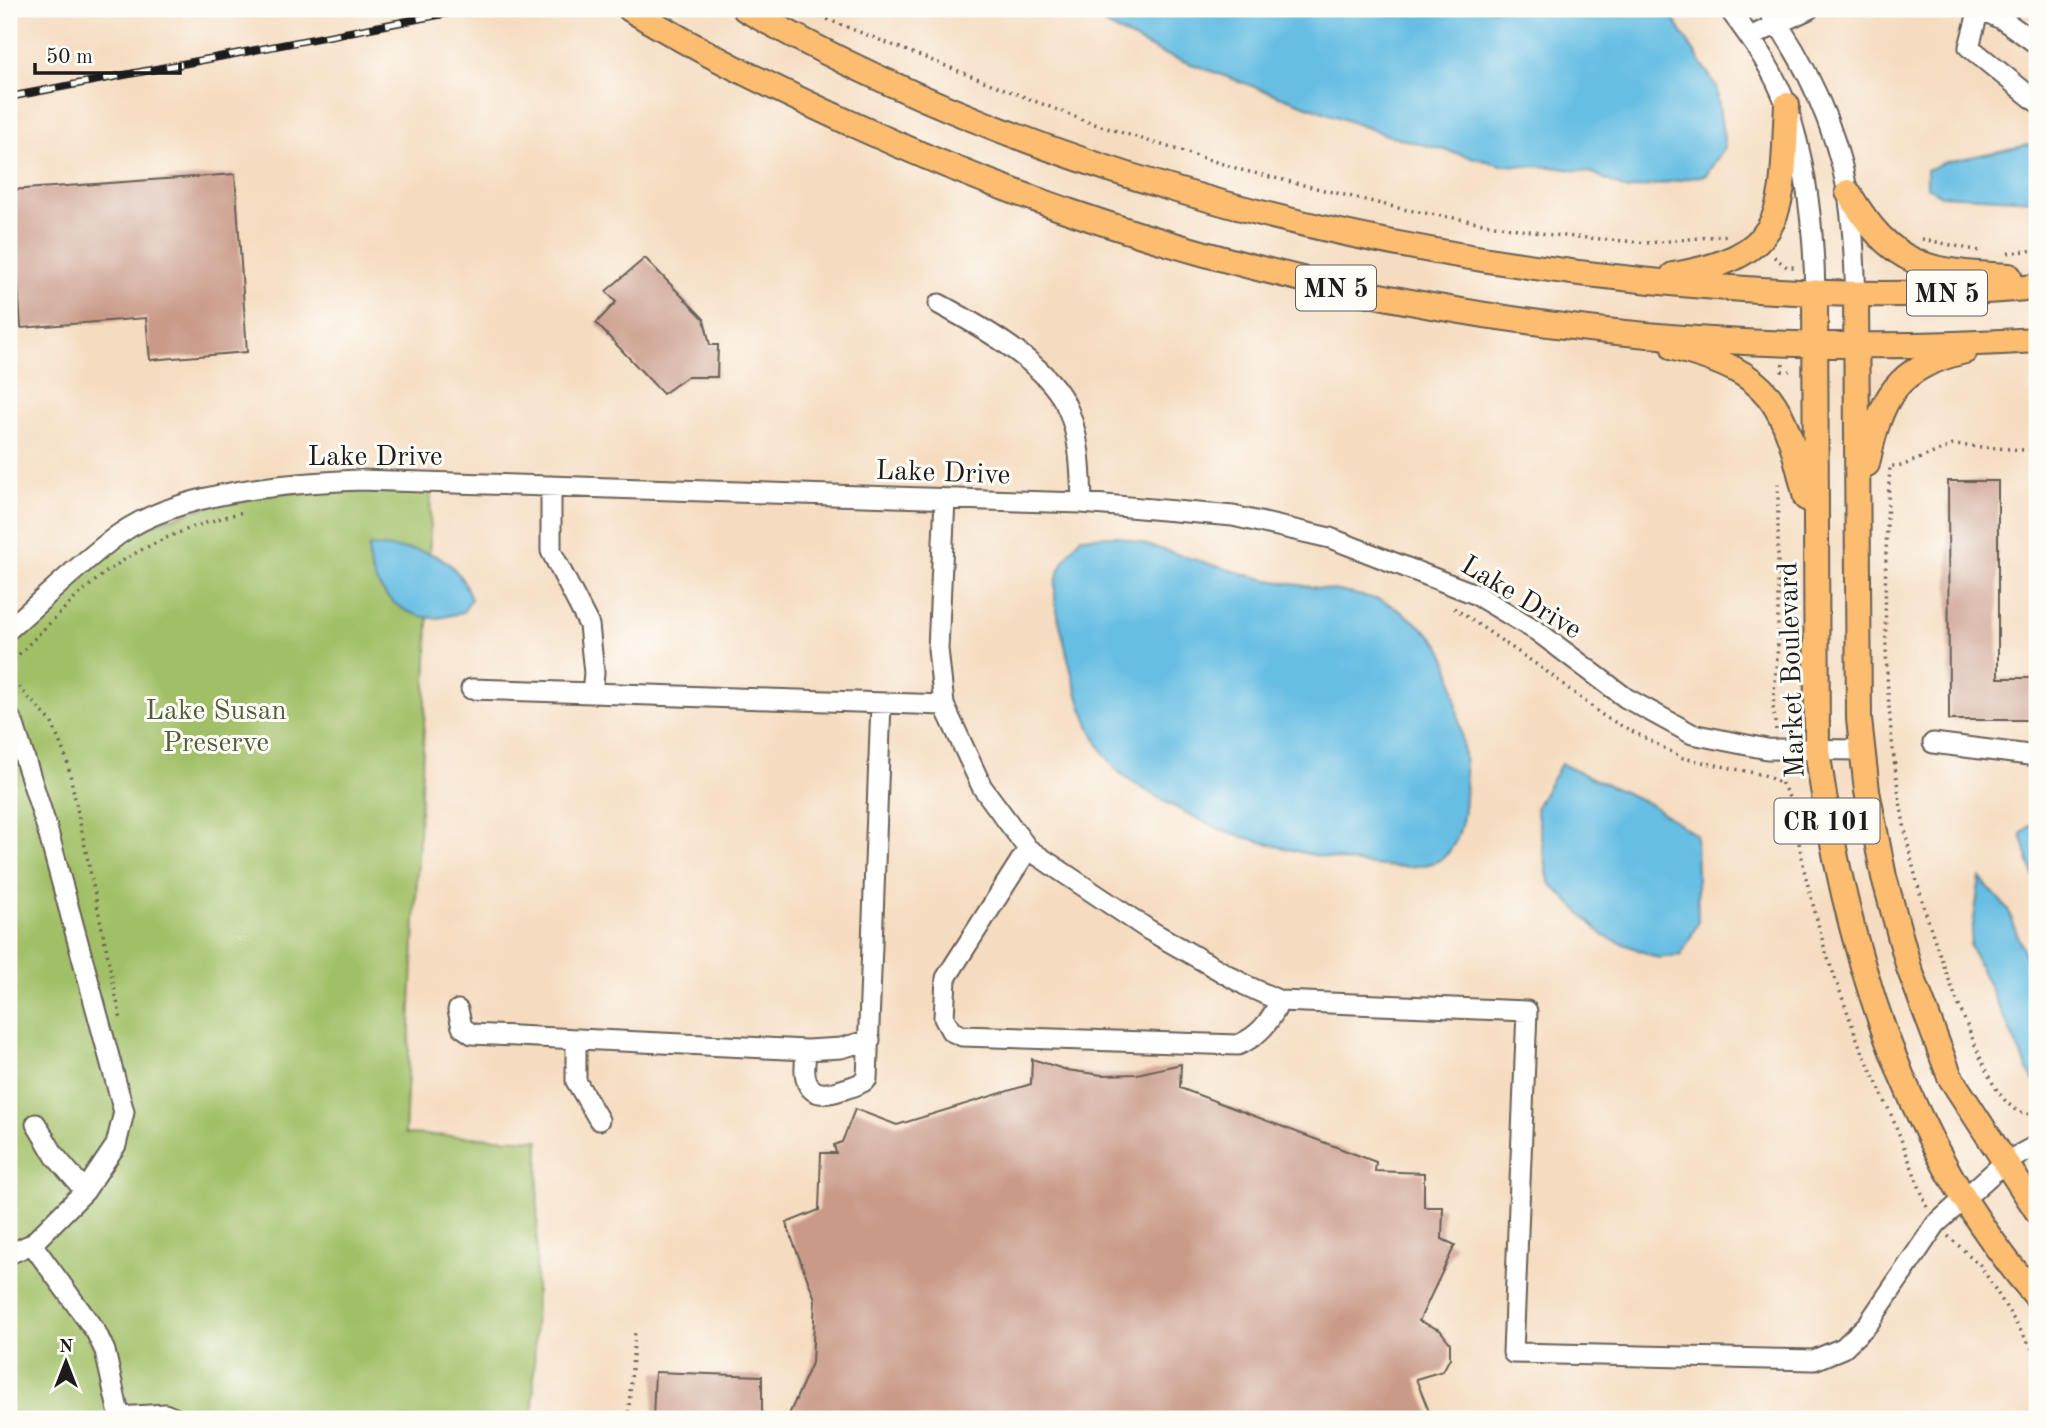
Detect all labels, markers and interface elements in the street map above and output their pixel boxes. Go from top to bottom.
scale bar [35,32,180,76]
text: 50 m [46,47,93,68]
road number: MN 5 [1296,266,1376,310]
road number: MN 5 [1907,270,1987,316]
street label: Lake Drive [307,444,443,472]
street label: Lake Drive [875,458,1011,490]
street label: Lake Drive [1455,552,1586,645]
street label: Market Boulevard [1775,561,1811,778]
park label: Lake Susan Preserve [145,698,287,758]
road number: CR 101 [1774,799,1880,844]
north arrow [32,1326,102,1396]
text: N [59,1338,74,1357]

